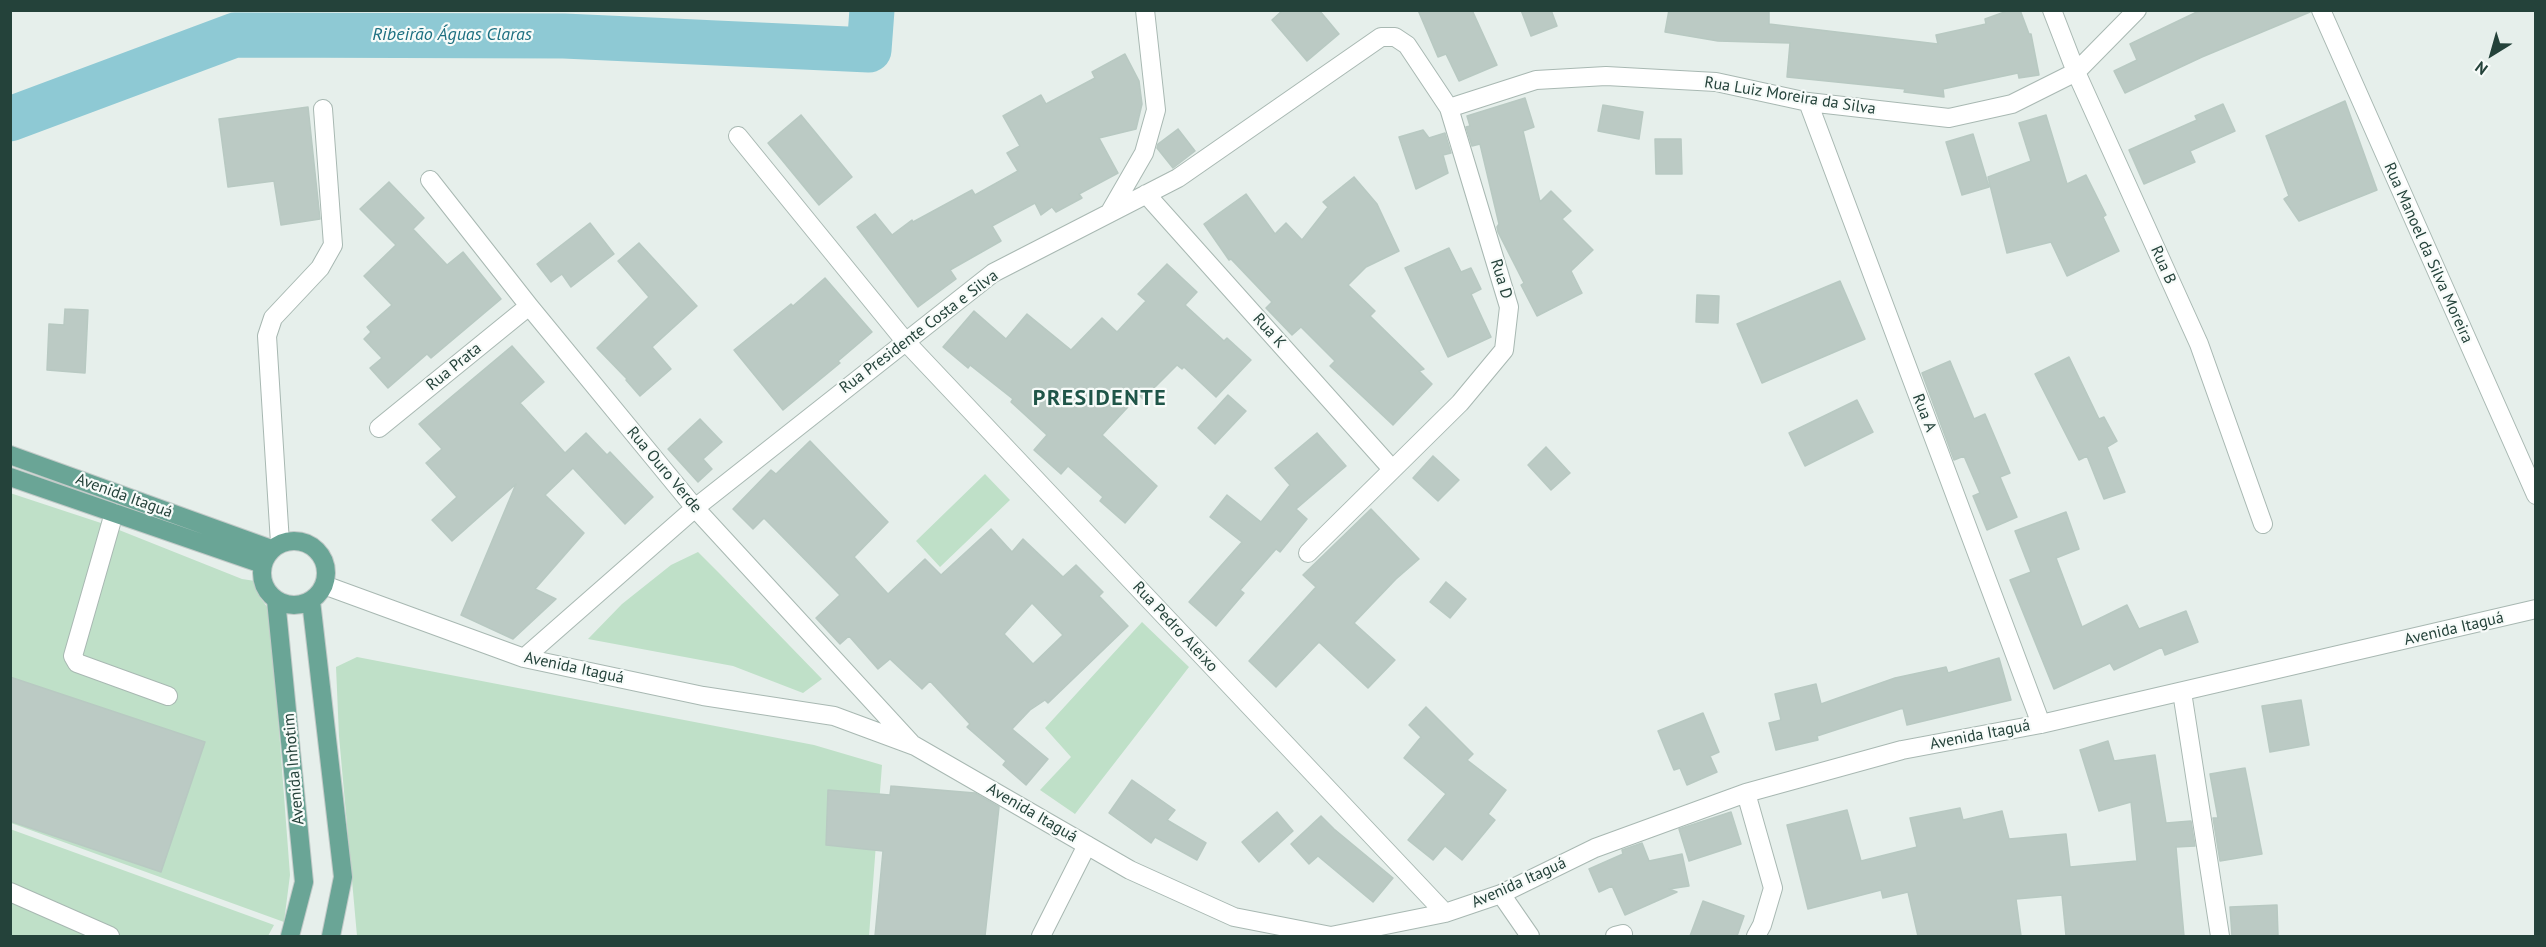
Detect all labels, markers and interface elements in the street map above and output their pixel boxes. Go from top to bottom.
water label: Ribeirão Águas Claras [372,24,532,46]
north arrow [2462,24,2522,84]
text: N [2471,57,2491,80]
street label: Rua Luiz Moreira da Silva [1703,73,1877,119]
street label: Rua Manoel da Silva Moreira [2379,160,2477,346]
street label: Rua B [2146,243,2180,287]
street label: Rua D [1486,257,1516,301]
street label: Rua Presidente Costa e Silva [836,266,1002,398]
street label: Rua K [1248,310,1290,352]
street label: Rua Prata [423,339,485,395]
district label: PRESIDENTE [1033,386,1167,412]
street label: Rua A [1908,391,1940,435]
street label: Rua Ouro Verde [622,423,706,517]
street label: Avenida Itaguá [73,470,175,522]
street label: Rua Pedro Aleixo [1128,578,1222,676]
street label: Avenida Itaguá [2402,608,2506,650]
street label: Avenida Itaguá [522,648,626,688]
street label: Avenida Inhotim [280,712,308,826]
street label: Avenida Itaguá [1928,716,2032,754]
street label: Avenida Itaguá [983,779,1081,847]
street label: Avenida Itaguá [1469,854,1569,912]

